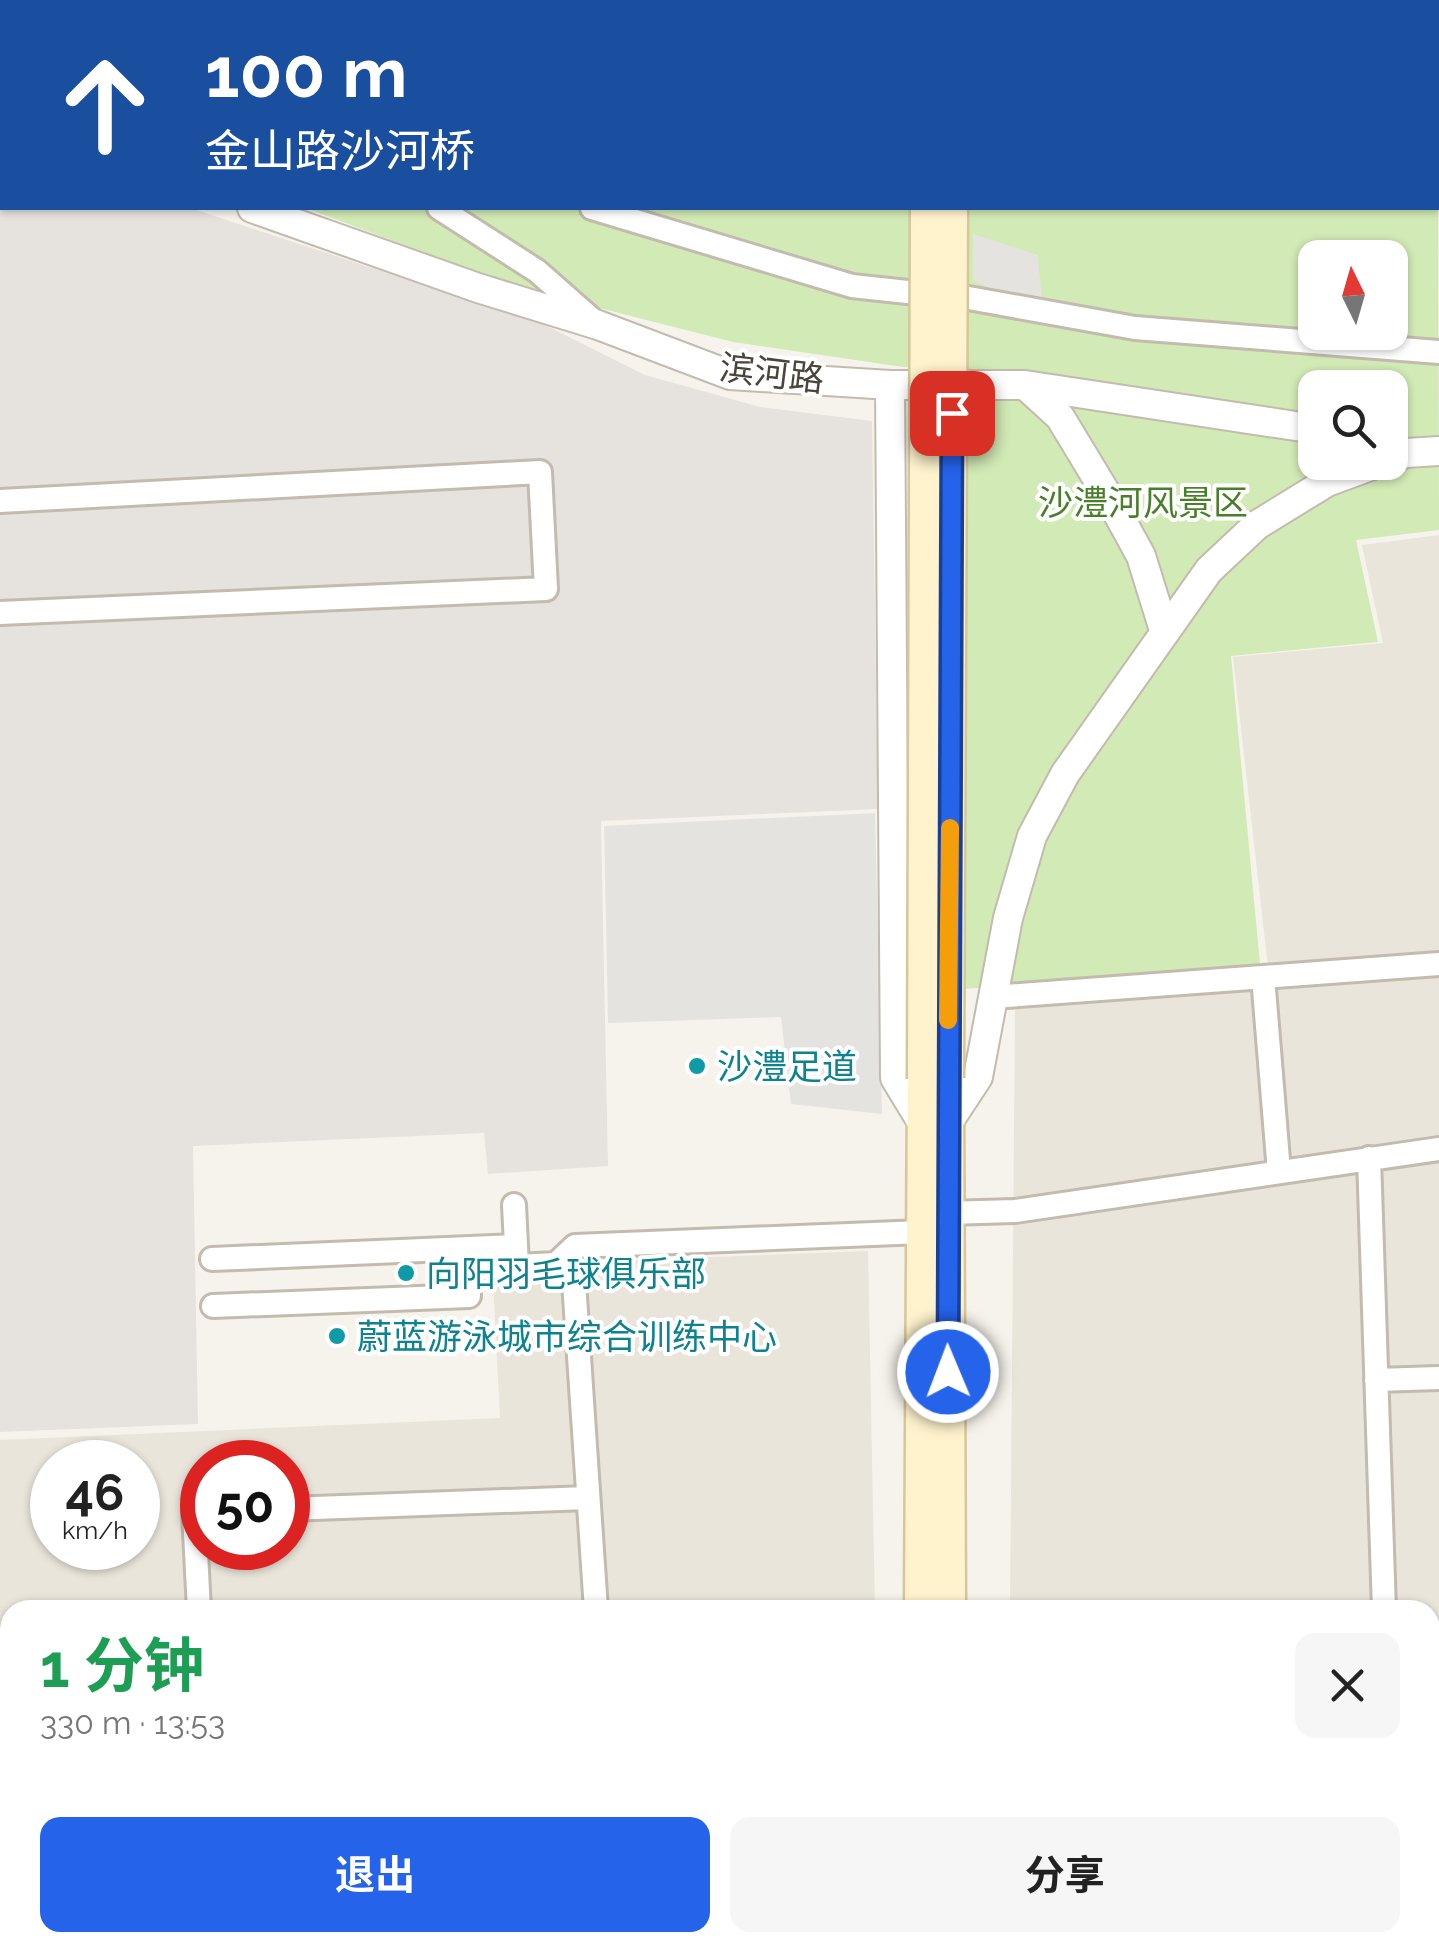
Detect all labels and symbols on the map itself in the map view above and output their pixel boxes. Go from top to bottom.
north arrow [1298,240,1408,350]
street label: 滨河路 [717,346,827,400]
pin [910,371,995,456]
park label: 沙澧河风景区 [1038,482,1248,523]
place label: 沙澧足道 [717,1046,857,1087]
marker: 沙澧足道 [686,1055,708,1077]
place label: 向阳羽毛球俱乐部 [426,1253,706,1294]
marker: 向阳羽毛球俱乐部 [395,1262,417,1284]
place label: 蔚蓝游泳城市综合训练中心 [357,1316,777,1357]
position arrow [896,1320,1000,1424]
marker: 蔚蓝游泳城市综合训练中心 [326,1325,348,1347]
speed limit sign: 50 [180,1440,310,1570]

